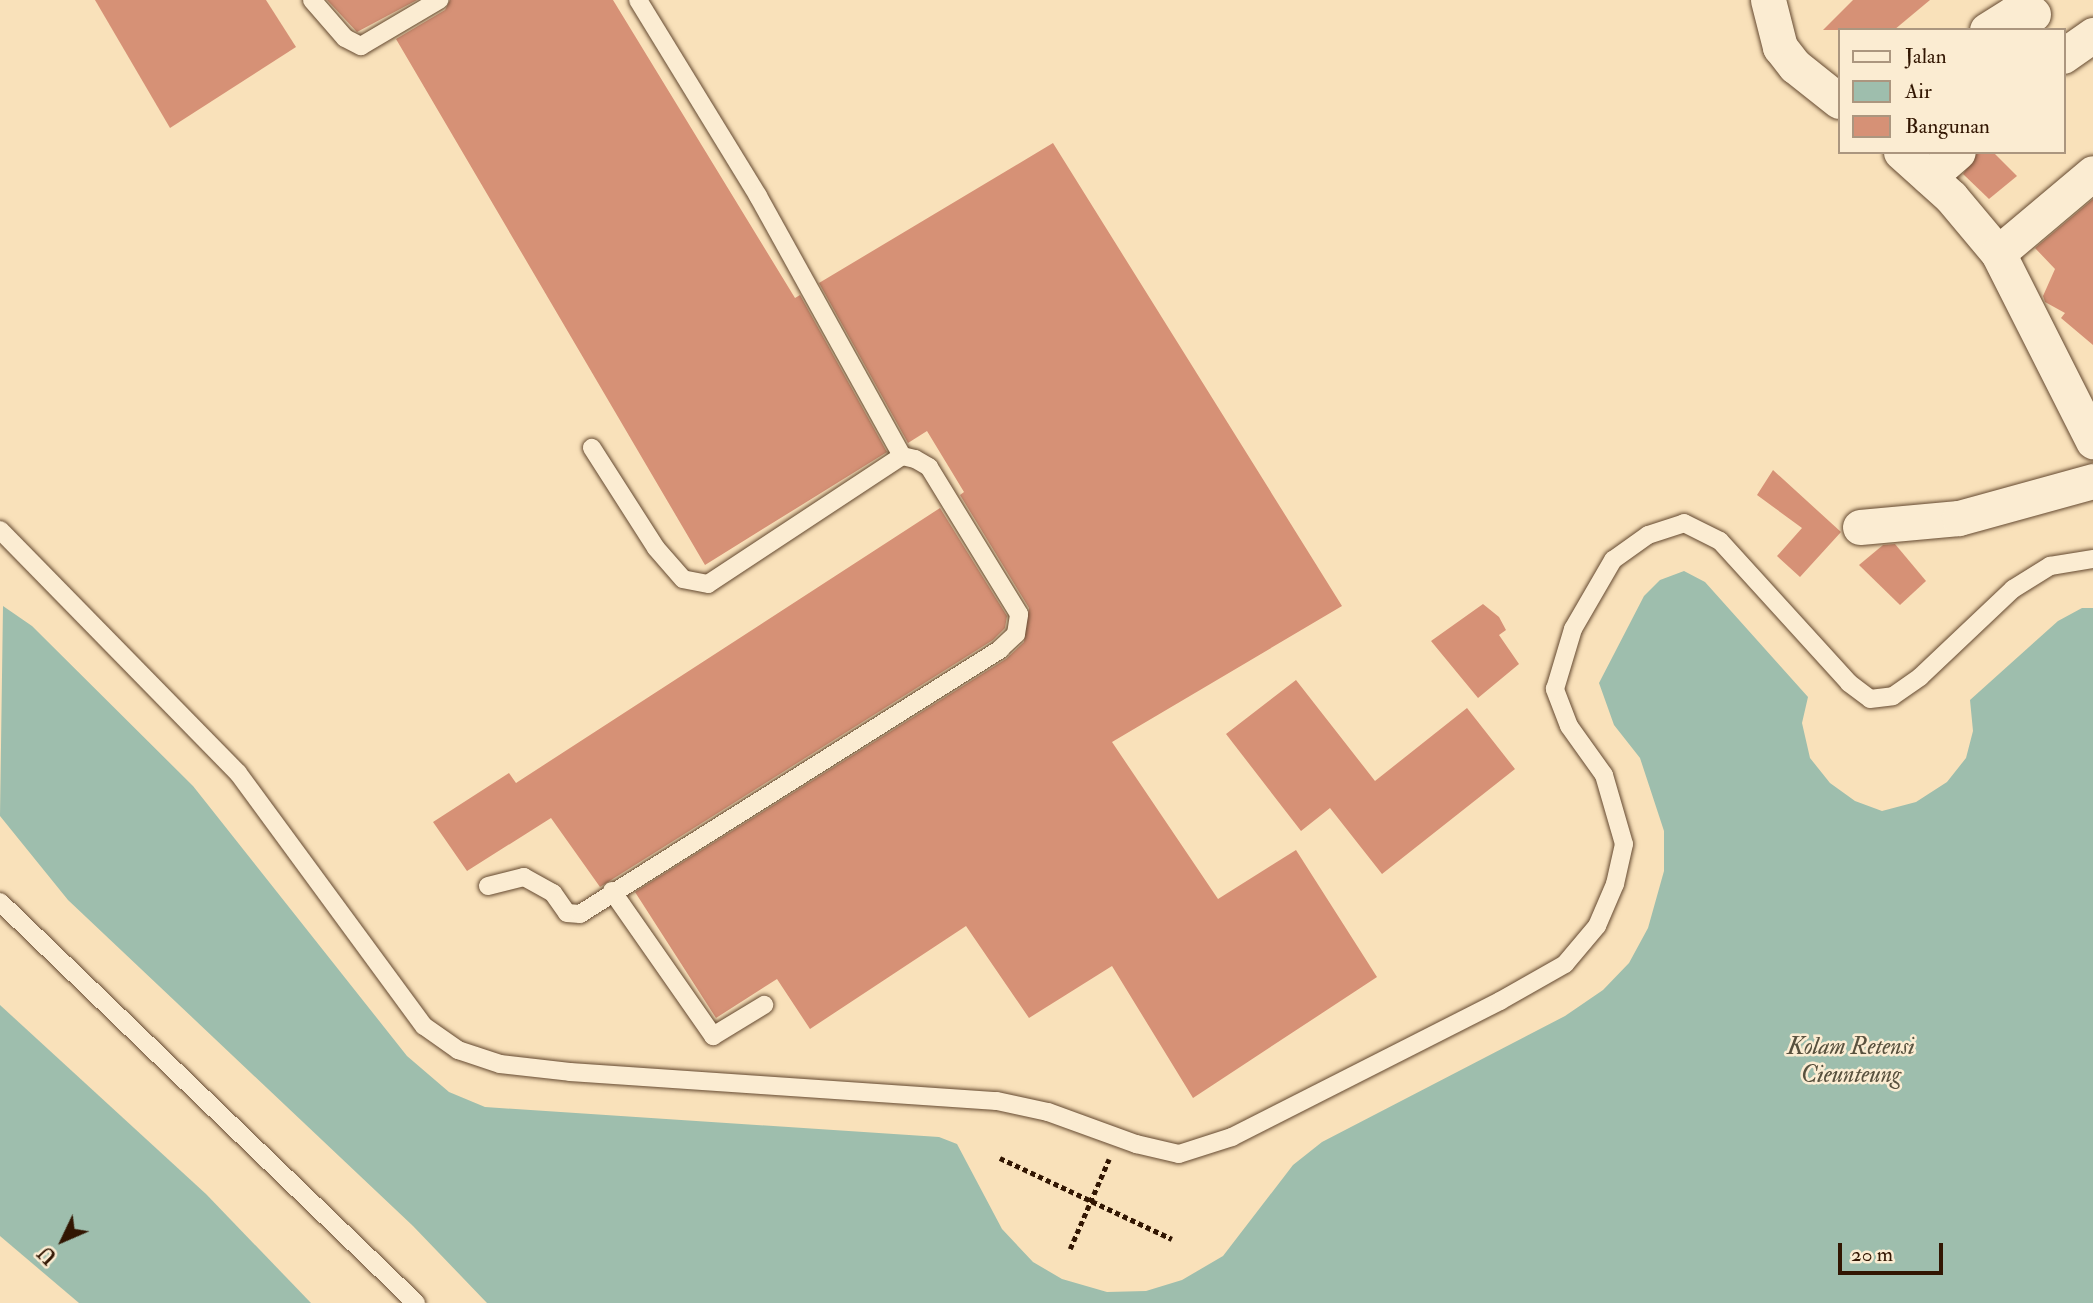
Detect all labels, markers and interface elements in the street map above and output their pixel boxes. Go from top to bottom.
legend [1838,28,2065,154]
text: Jalan [1905,43,1947,70]
text: Air [1905,78,1932,105]
text: Bangunan [1905,113,1990,140]
water label: Kolam Retensi Cieunteung [1787,1033,1915,1089]
north arrow [28,1205,98,1275]
scale bar [1841,1230,1946,1274]
text: U [34,1241,62,1269]
text: 20 m [1851,1241,1893,1268]

